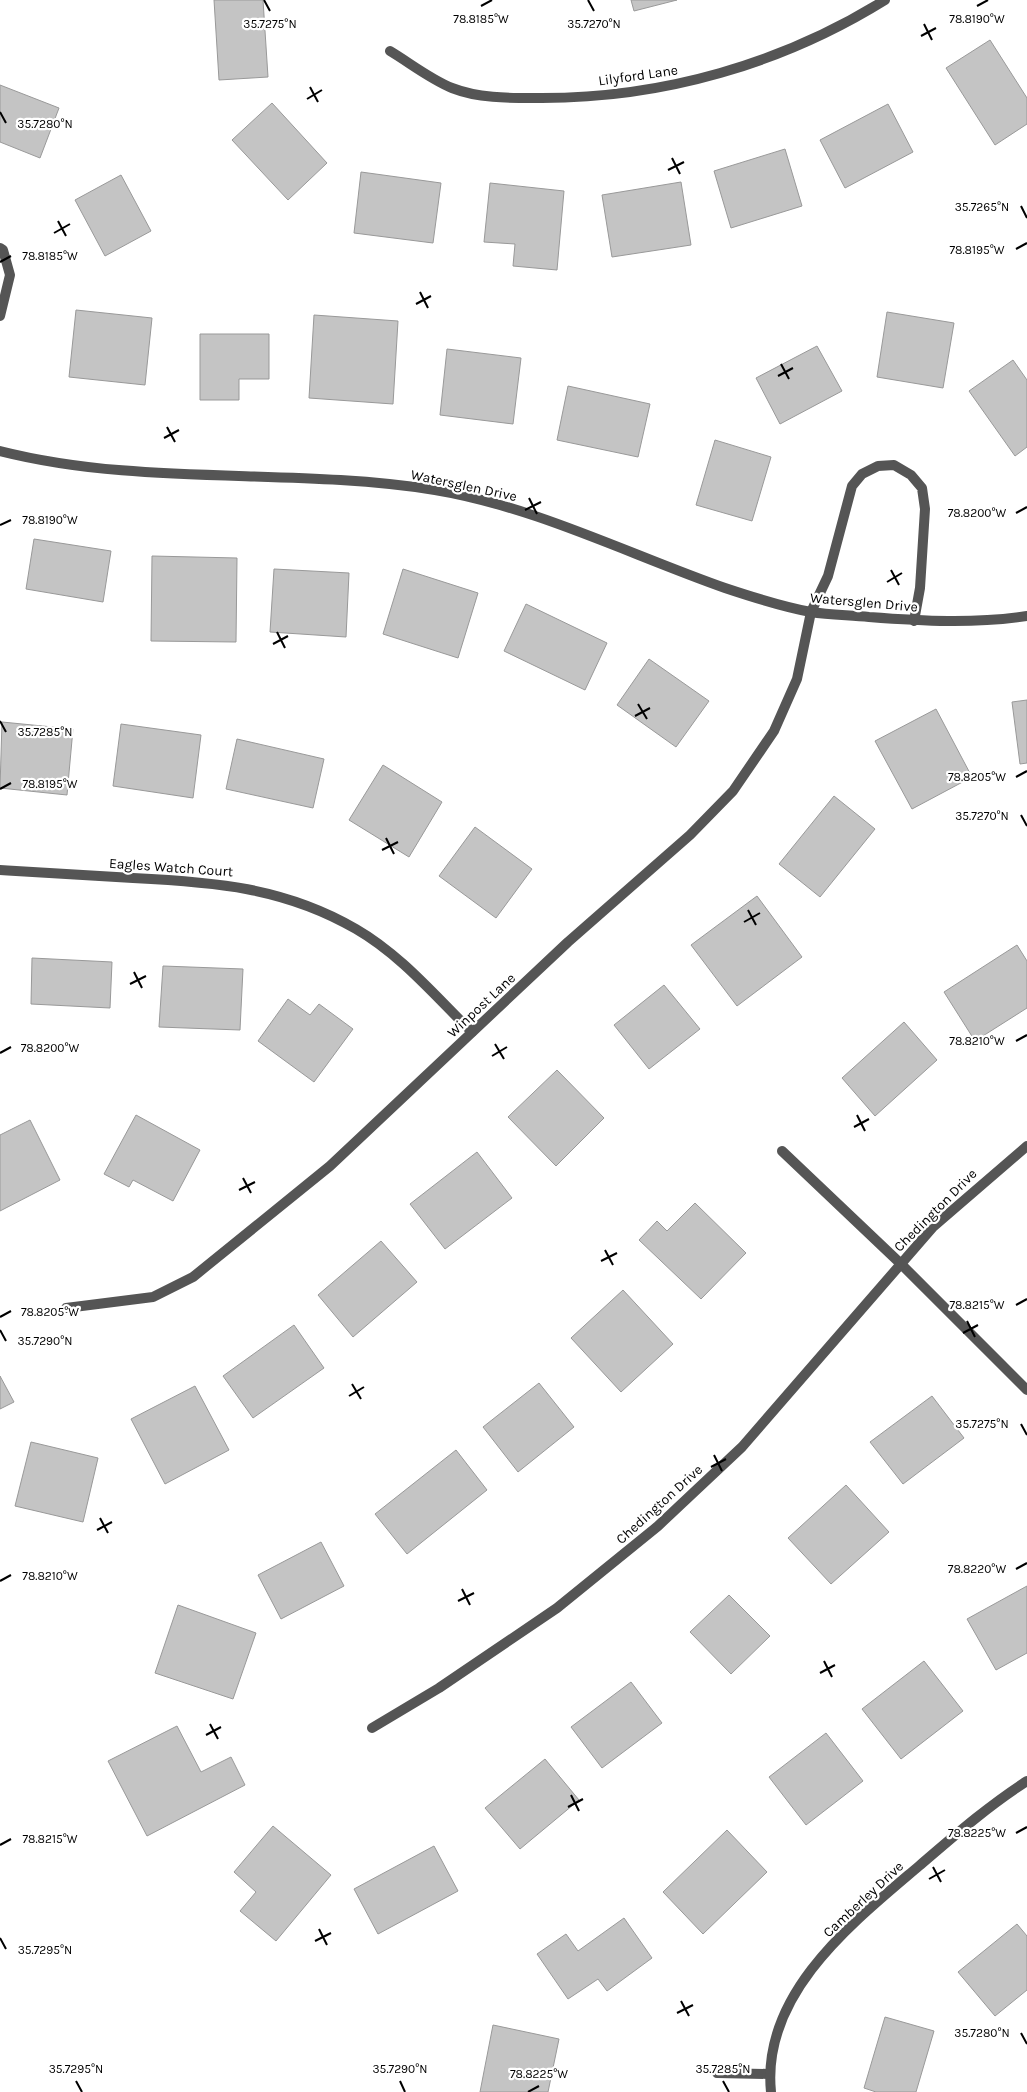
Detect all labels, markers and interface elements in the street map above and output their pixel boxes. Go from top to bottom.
text: 78.8185°W [453,12,509,26]
text: 78.8190°W [949,12,1005,26]
text: 35.7275°N [243,17,297,31]
text: 35.7270°N [567,17,621,31]
street label: Lilyford Lane [597,61,679,89]
text: 35.7280°N [17,117,73,131]
text: 35.7265°N [955,200,1009,214]
text: 78.8195°W [949,243,1005,257]
text: 78.8185°W [22,249,78,263]
street label: Watersglen Drive [409,466,519,505]
text: 78.8200°W [948,506,1007,520]
text: 78.8190°W [22,513,78,527]
street label: Watersglen Drive [809,589,919,616]
text: 35.7285°N [17,725,73,739]
text: 78.8205°W [948,770,1006,784]
text: 78.8195°W [22,777,78,791]
text: 35.7270°N [955,809,1009,823]
street label: Eagles Watch Court [108,855,234,880]
street label: Winpost Lane [444,970,519,1041]
text: 78.8210°W [949,1034,1005,1048]
text: 78.8200°W [21,1041,80,1055]
street label: Chedington Drive [890,1165,980,1255]
text: 78.8215°W [949,1298,1005,1312]
text: 78.8205°W [21,1305,79,1319]
text: 35.7290°N [18,1334,72,1348]
text: 35.7275°N [955,1417,1009,1431]
street label: Chedington Drive [613,1461,706,1548]
text: 78.8220°W [948,1562,1006,1576]
text: 78.8210°W [22,1569,78,1583]
text: 78.8225°W [948,1826,1006,1840]
text: 78.8215°W [22,1832,78,1846]
street label: Camberley Drive [820,1858,907,1941]
text: 35.7295°N [18,1943,72,1957]
text: 35.7280°N [954,2026,1010,2040]
text: 35.7295°N [49,2062,103,2076]
text: 35.7290°N [373,2062,427,2076]
text: 35.7285°N [695,2062,751,2076]
text: 78.8225°W [510,2067,568,2081]

